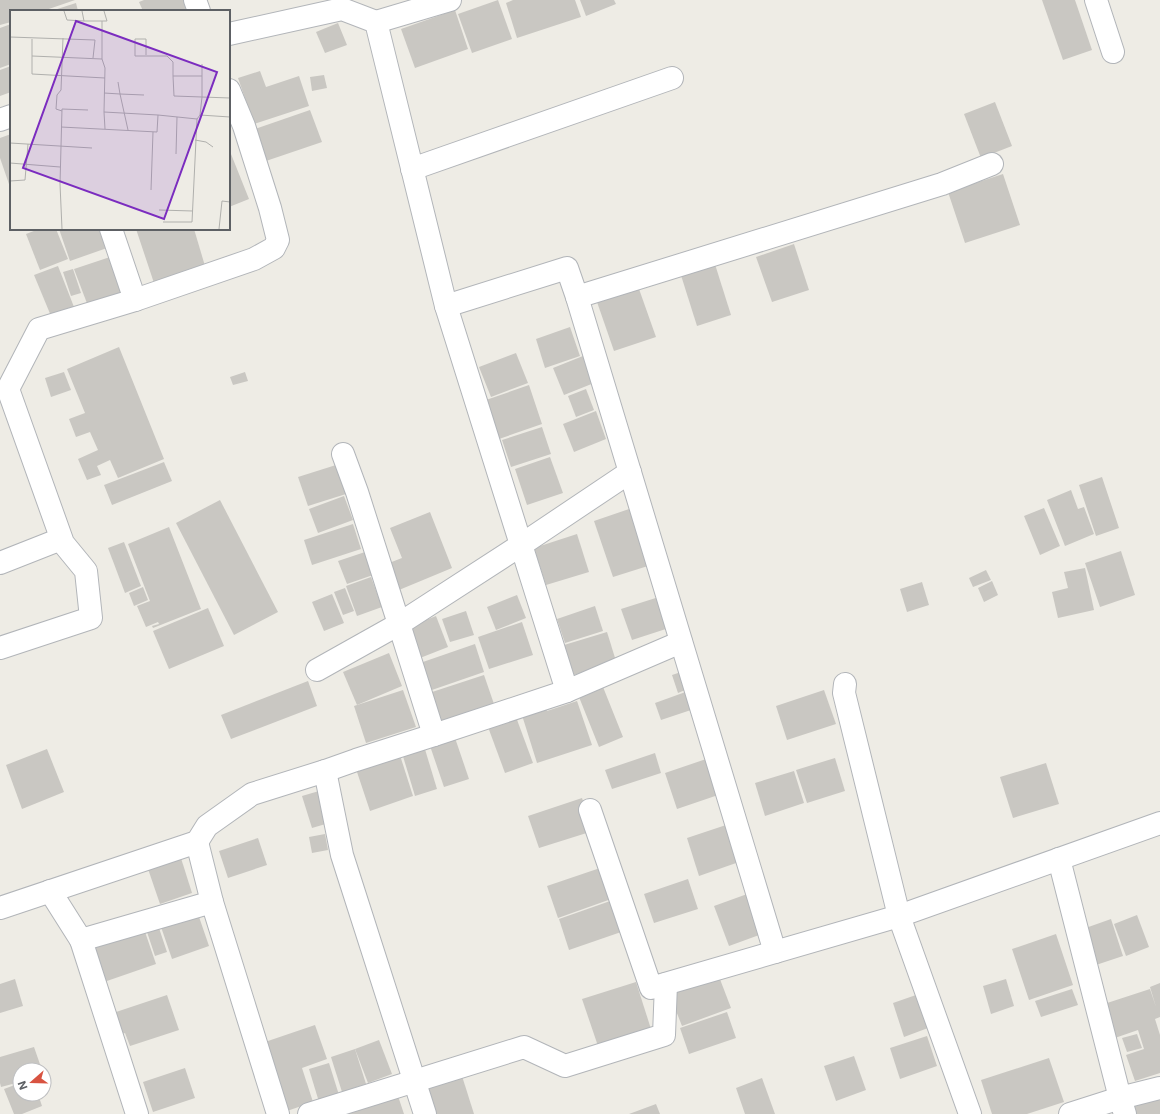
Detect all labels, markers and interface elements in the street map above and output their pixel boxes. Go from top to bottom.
inset map [10,10,230,230]
north arrow [12,1062,52,1102]
text: N [15,1079,31,1092]

